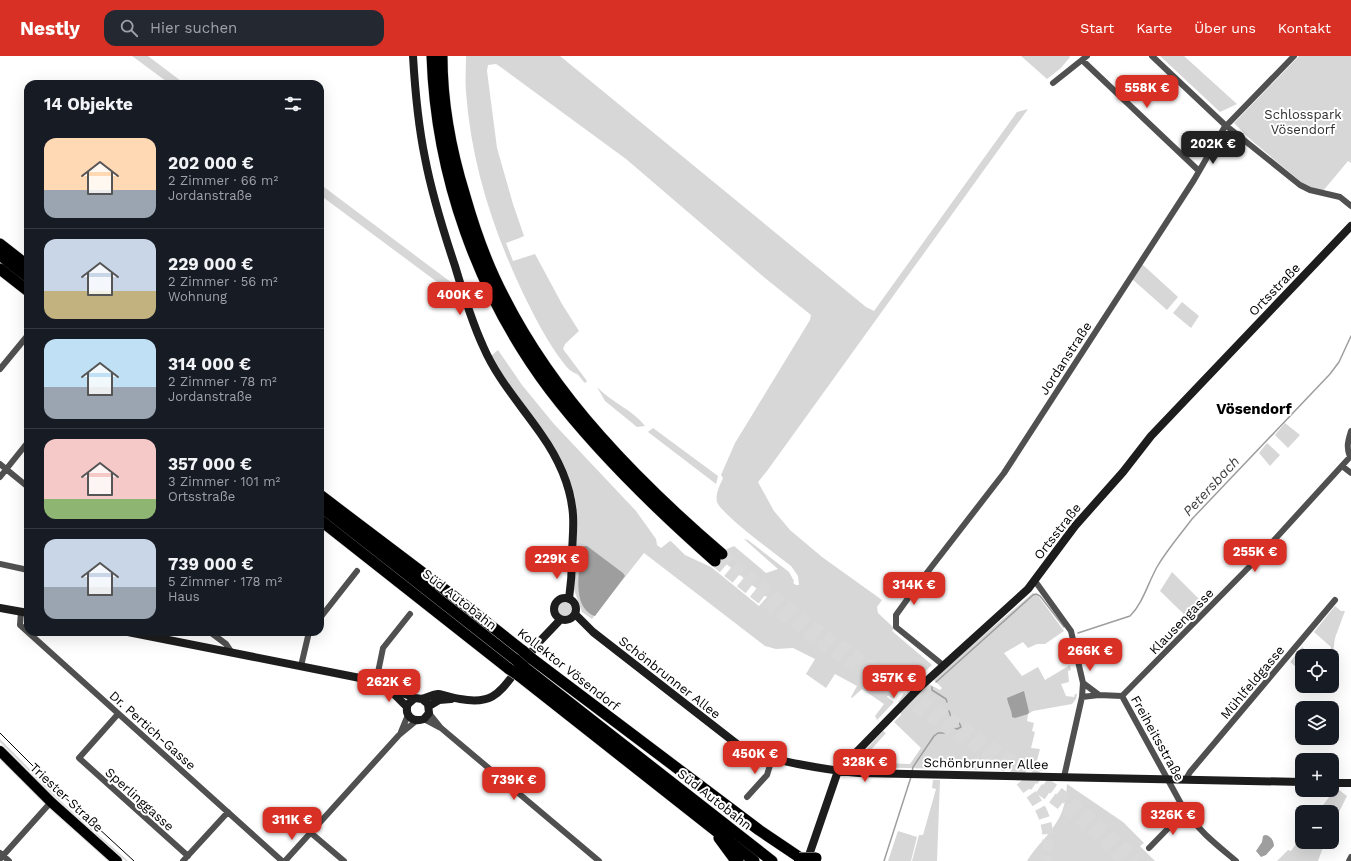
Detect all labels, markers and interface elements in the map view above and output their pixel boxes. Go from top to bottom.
search box [104,10,384,46]
text: Nestly [20,17,80,40]
icon: search [118,17,140,39]
text: Hier suchen [150,19,237,37]
text: Start [1080,20,1114,36]
text: Karte [1136,20,1172,36]
text: Über uns [1194,20,1256,36]
text: Kontakt [1278,20,1331,36]
pin: 558K € [1114,75,1180,109]
text: 558K € [1124,80,1170,95]
icon: filters [282,93,304,115]
text: 14 Objekte [44,94,133,114]
park label: Schlosspark Vösendorf [1264,107,1342,137]
pin: 202K € [1180,131,1246,165]
text: 202K € [1190,136,1236,151]
text: 202 000 € [168,153,254,173]
icon: home [76,154,124,202]
text: 2 Zimmer · 66 m² [168,173,278,188]
text: Jordanstraße [168,188,252,203]
text: 229 000 € [168,254,253,274]
icon: home [76,255,124,303]
street label: Ortsstraße [1246,260,1303,319]
text: 2 Zimmer · 56 m² [168,274,278,289]
pin: 400K € [427,282,493,316]
text: 400K € [437,287,483,302]
text: Wohnung [168,289,227,304]
street label: Jordanstraße [1036,319,1095,398]
text: 314 000 € [168,354,251,374]
icon: home [76,355,124,403]
text: 2 Zimmer · 78 m² [168,374,277,389]
text: Jordanstraße [168,389,252,404]
district label: Vösendorf [1216,400,1293,418]
water label: Petersbach [1180,453,1242,519]
text: 357 000 € [168,454,252,474]
icon: home [76,455,124,503]
text: 3 Zimmer · 101 m² [168,474,280,489]
text: Ortsstraße [168,489,235,504]
street label: Ortsstraße [1031,500,1084,562]
pin: 255K € [1222,539,1288,573]
text: 255K € [1233,544,1277,559]
pin: 229K € [524,546,590,580]
text: 229K € [534,551,580,566]
text: 739 000 € [168,554,253,574]
icon: home [76,555,124,603]
street label: Süd Autobahn [420,566,500,633]
pin: 314K € [881,572,947,606]
text: 5 Zimmer · 178 m² [168,574,282,589]
text: 314K € [892,577,936,592]
street label: Klausengasse [1146,585,1217,657]
text: Haus [168,589,200,604]
street label: Kollektor Vösendorf [515,625,623,714]
street label: Schönbrunner Allee [616,633,724,722]
pin: 266K € [1057,638,1123,672]
text: 266K € [1067,643,1113,658]
street label: Mühlfeldgasse [1217,643,1287,722]
map controls [1295,649,1339,849]
button: locate [1295,649,1339,693]
pin: 357K € [861,665,927,699]
pin: 262K € [356,669,422,703]
text: 357K € [872,670,916,685]
text: 262K € [366,674,412,689]
street label: Dr. Pertich-Gasse [107,688,199,773]
street label: Freiheitsstraße [1128,693,1187,783]
button: layers [1295,701,1339,745]
pin: 450K € [722,741,788,775]
text: 450K € [732,746,778,761]
pin: 328K € [832,749,898,783]
button: + [1295,753,1339,797]
text: 328K € [842,754,888,769]
street label: Schönbrunner Allee [923,755,1049,772]
street label: Triester Straße [27,760,106,835]
street label: Sperlinggasse [102,765,177,834]
street label: Süd Autobahn [675,766,755,833]
pin: 739K € [481,767,547,801]
text: 739K € [491,772,537,787]
pin: 326K € [1140,802,1206,836]
button: − [1295,805,1339,849]
pin: 311K € [259,807,325,841]
text: 326K € [1150,807,1196,822]
text: 311K € [272,812,312,827]

